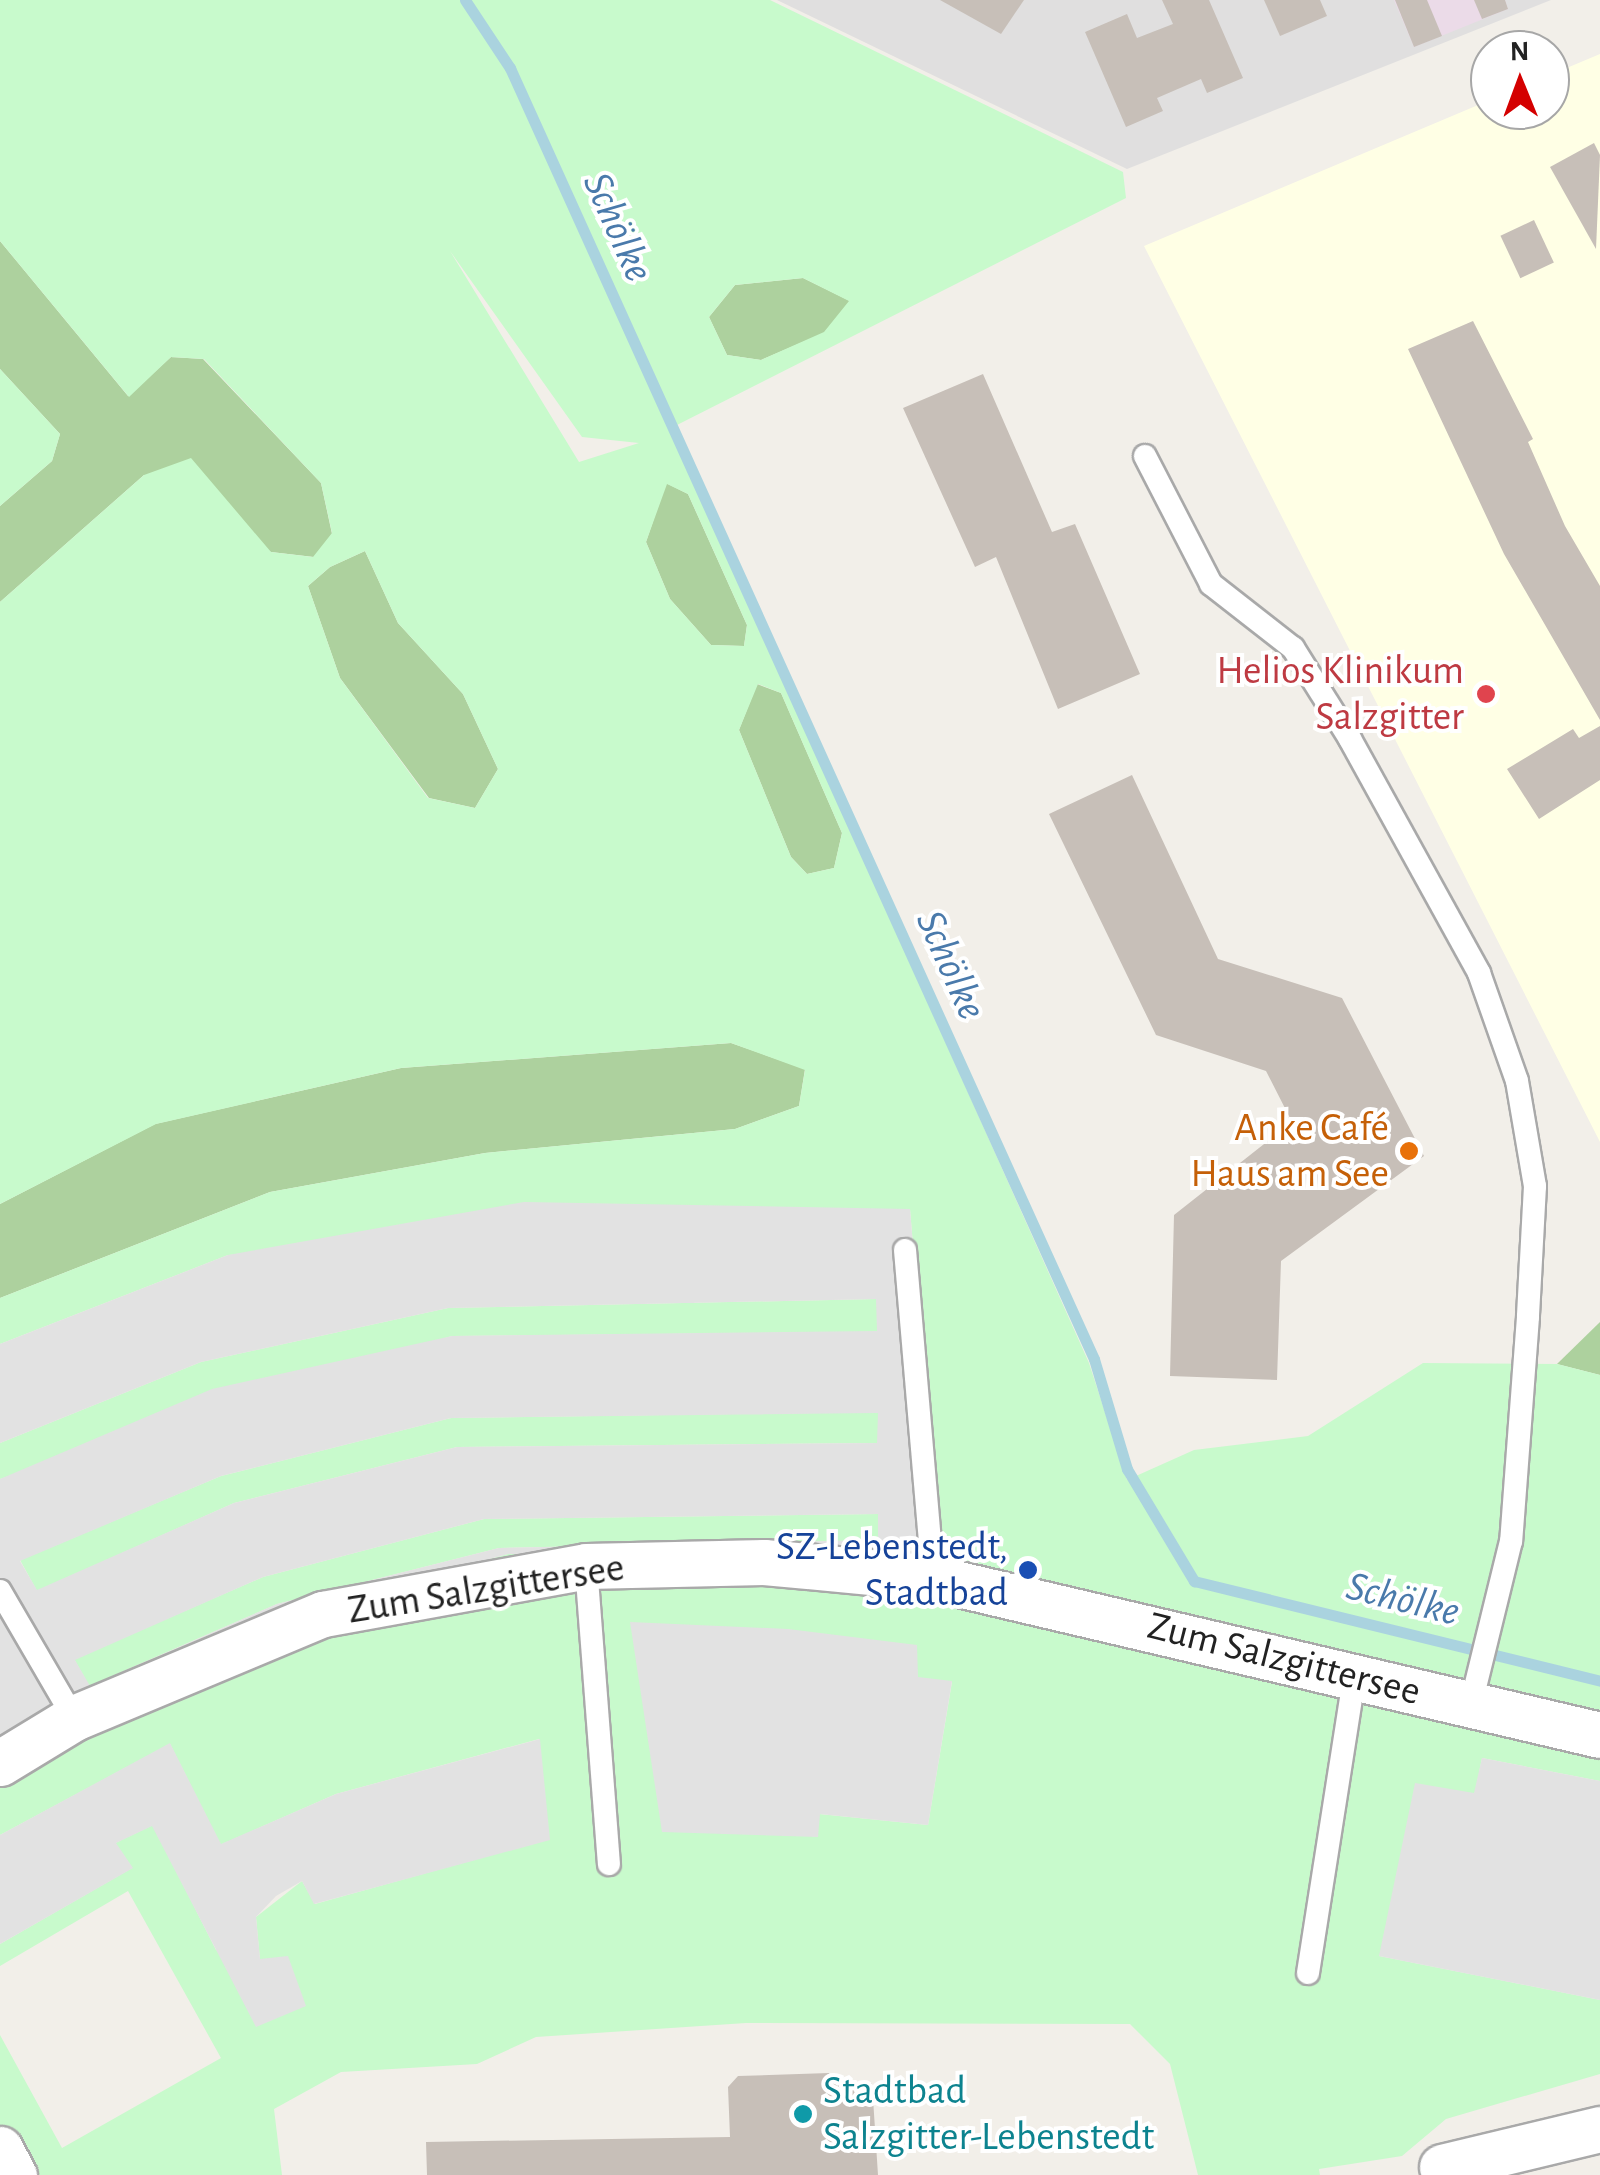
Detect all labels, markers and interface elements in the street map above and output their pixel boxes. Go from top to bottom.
north arrow [1470,30,1570,130]
text: N [1510,38,1529,66]
water label: Schölke [572,164,664,290]
place label: Helios Klinikum Salzgitter [1216,647,1464,741]
marker: Helios Klinikum Salzgitter [1473,681,1499,707]
water label: Schölke [905,902,997,1028]
place label: Anke Café Haus am See [1191,1104,1389,1198]
marker: Anke Café Haus am See [1398,1140,1420,1162]
place label: SZ-Lebenstedt, Stadtbad [776,1523,1008,1617]
street label: Zum Salzgittersee [344,1543,628,1635]
marker: SZ-Lebenstedt, Stadtbad [1017,1559,1039,1581]
water label: Schölke [1341,1561,1465,1637]
street label: Zum Salzgittersee [1143,1602,1425,1716]
place label: Stadtbad Salzgitter-Lebenstedt [823,2067,1154,2161]
marker: Stadtbad Salzgitter-Lebenstedt [792,2103,814,2125]

